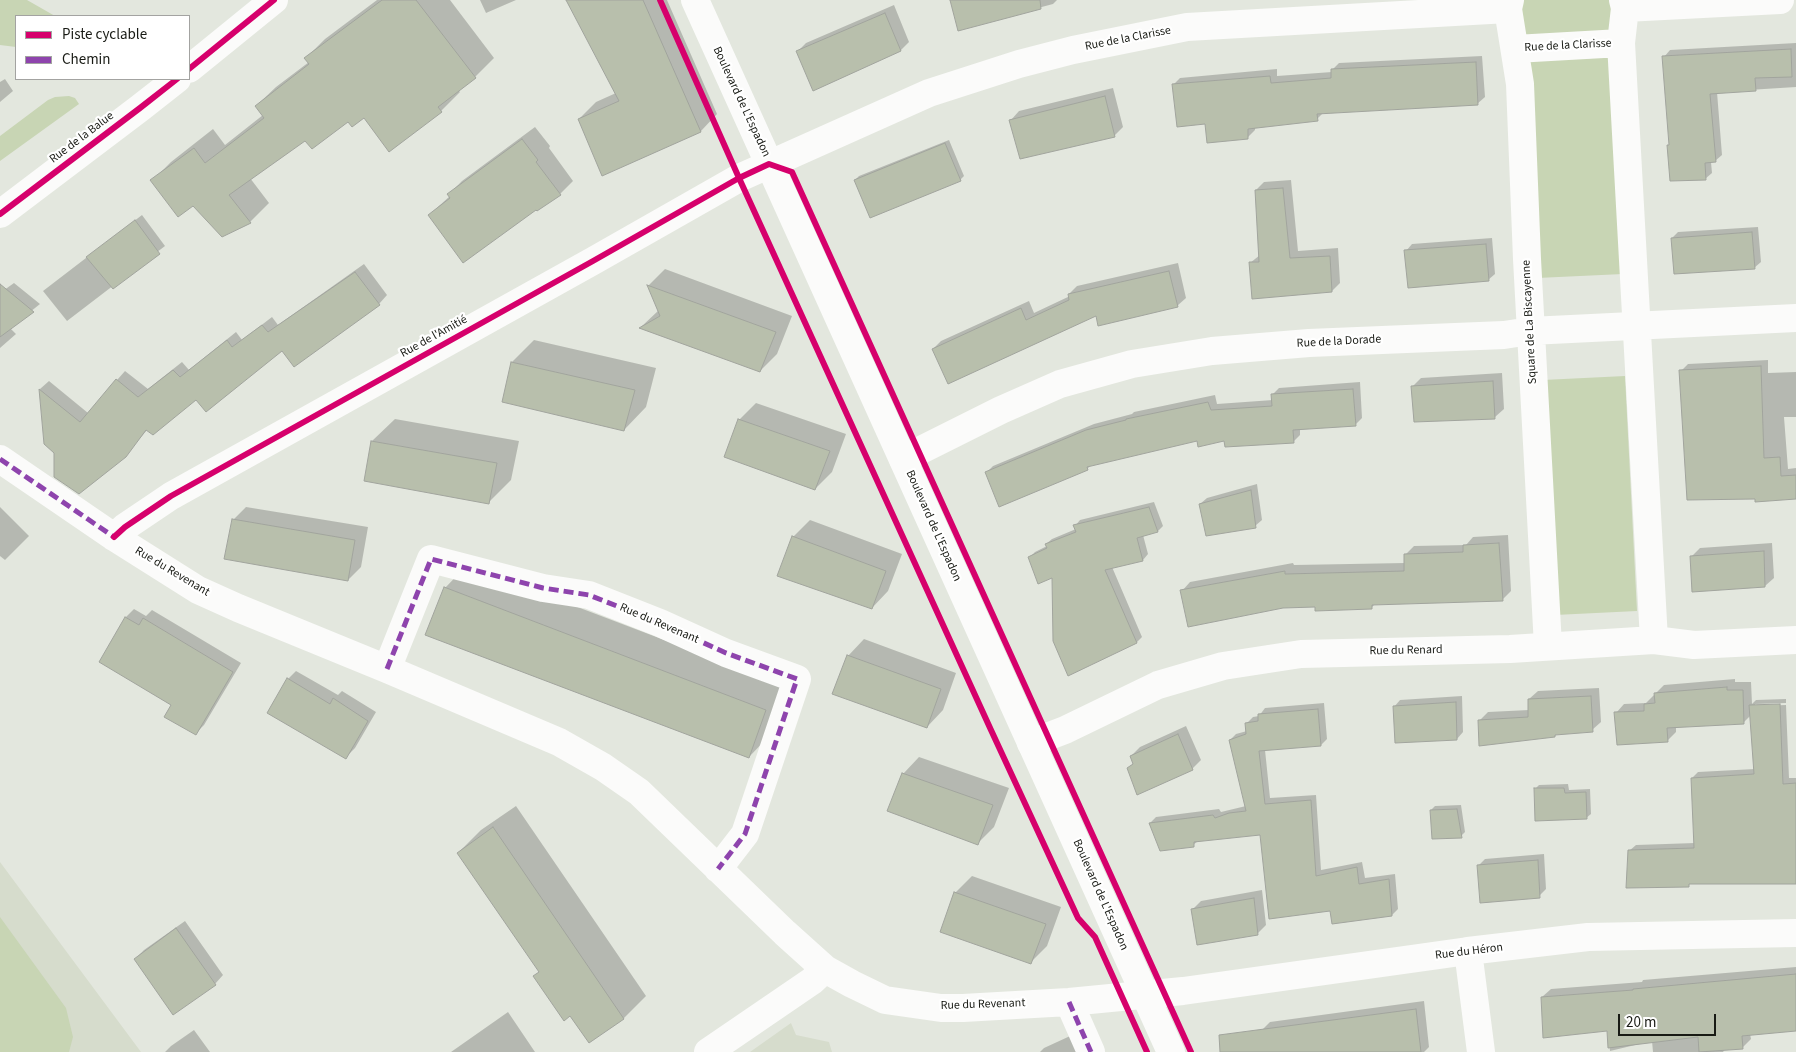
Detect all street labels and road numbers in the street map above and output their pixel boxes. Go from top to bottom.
street label: Rue de la Clarisse [1084,24,1172,54]
street label: Rue de la Clarisse [1524,37,1612,55]
street label: Boulevard de L'Espadon [709,45,773,159]
street label: Rue de la Balue [47,109,117,167]
street label: Square de La Biscayenne [1520,260,1540,384]
street label: Rue de l'Amitié [398,313,470,361]
street label: Rue de la Dorade [1296,333,1382,351]
street label: Boulevard de L'Espadon [902,468,964,584]
street label: Rue du Revenant [132,544,212,600]
street label: Rue du Revenant [617,601,701,647]
street label: Rue du Renard [1369,643,1443,659]
street label: Boulevard de L'Espadon [1069,837,1131,953]
street label: Rue du Héron [1434,941,1504,963]
street label: Rue du Revenant [940,996,1026,1014]

